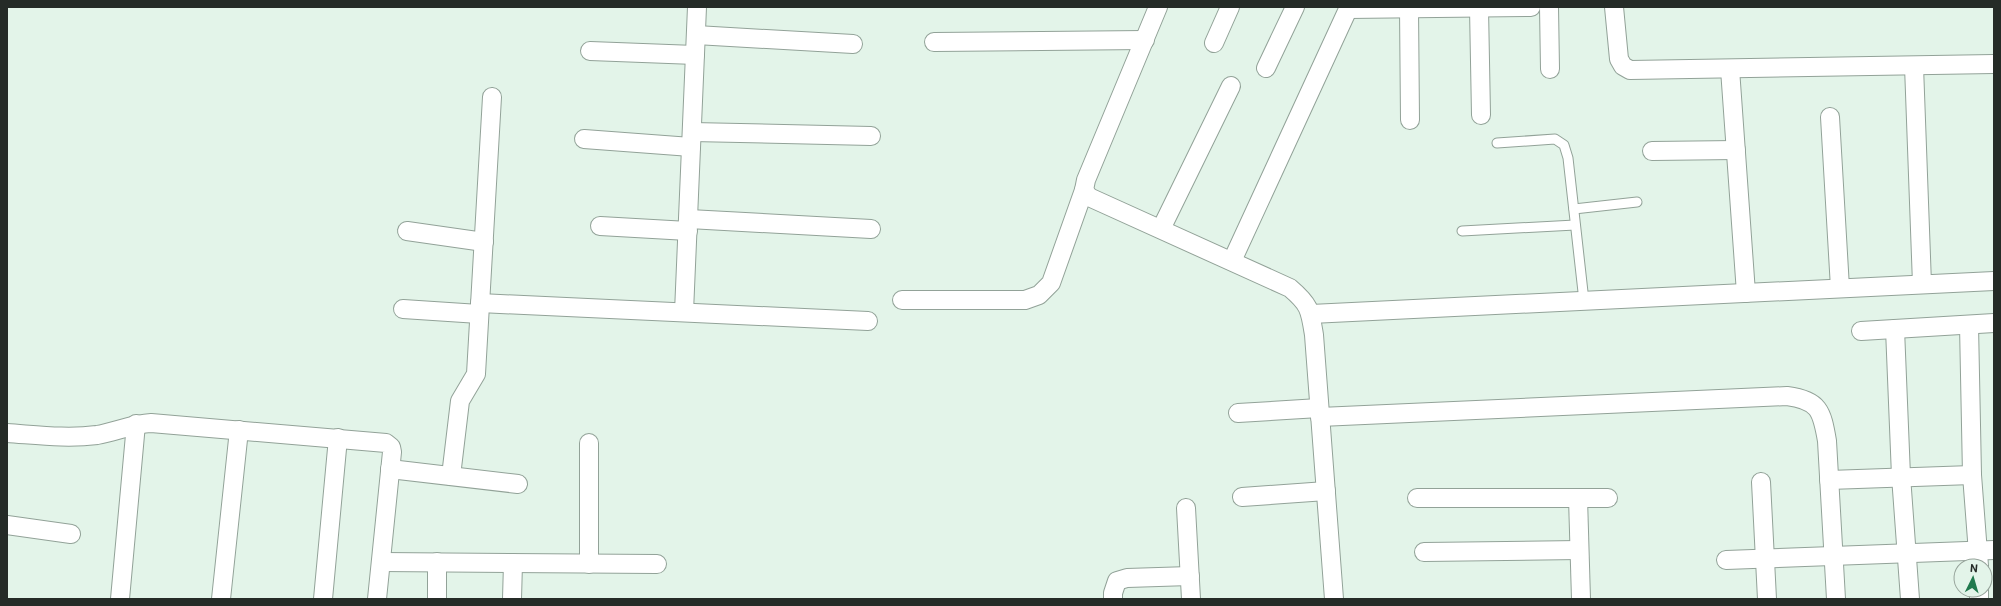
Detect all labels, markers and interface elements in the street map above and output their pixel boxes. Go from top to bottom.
north arrow [1953,558,1993,598]
text: N [1969,562,1978,575]

